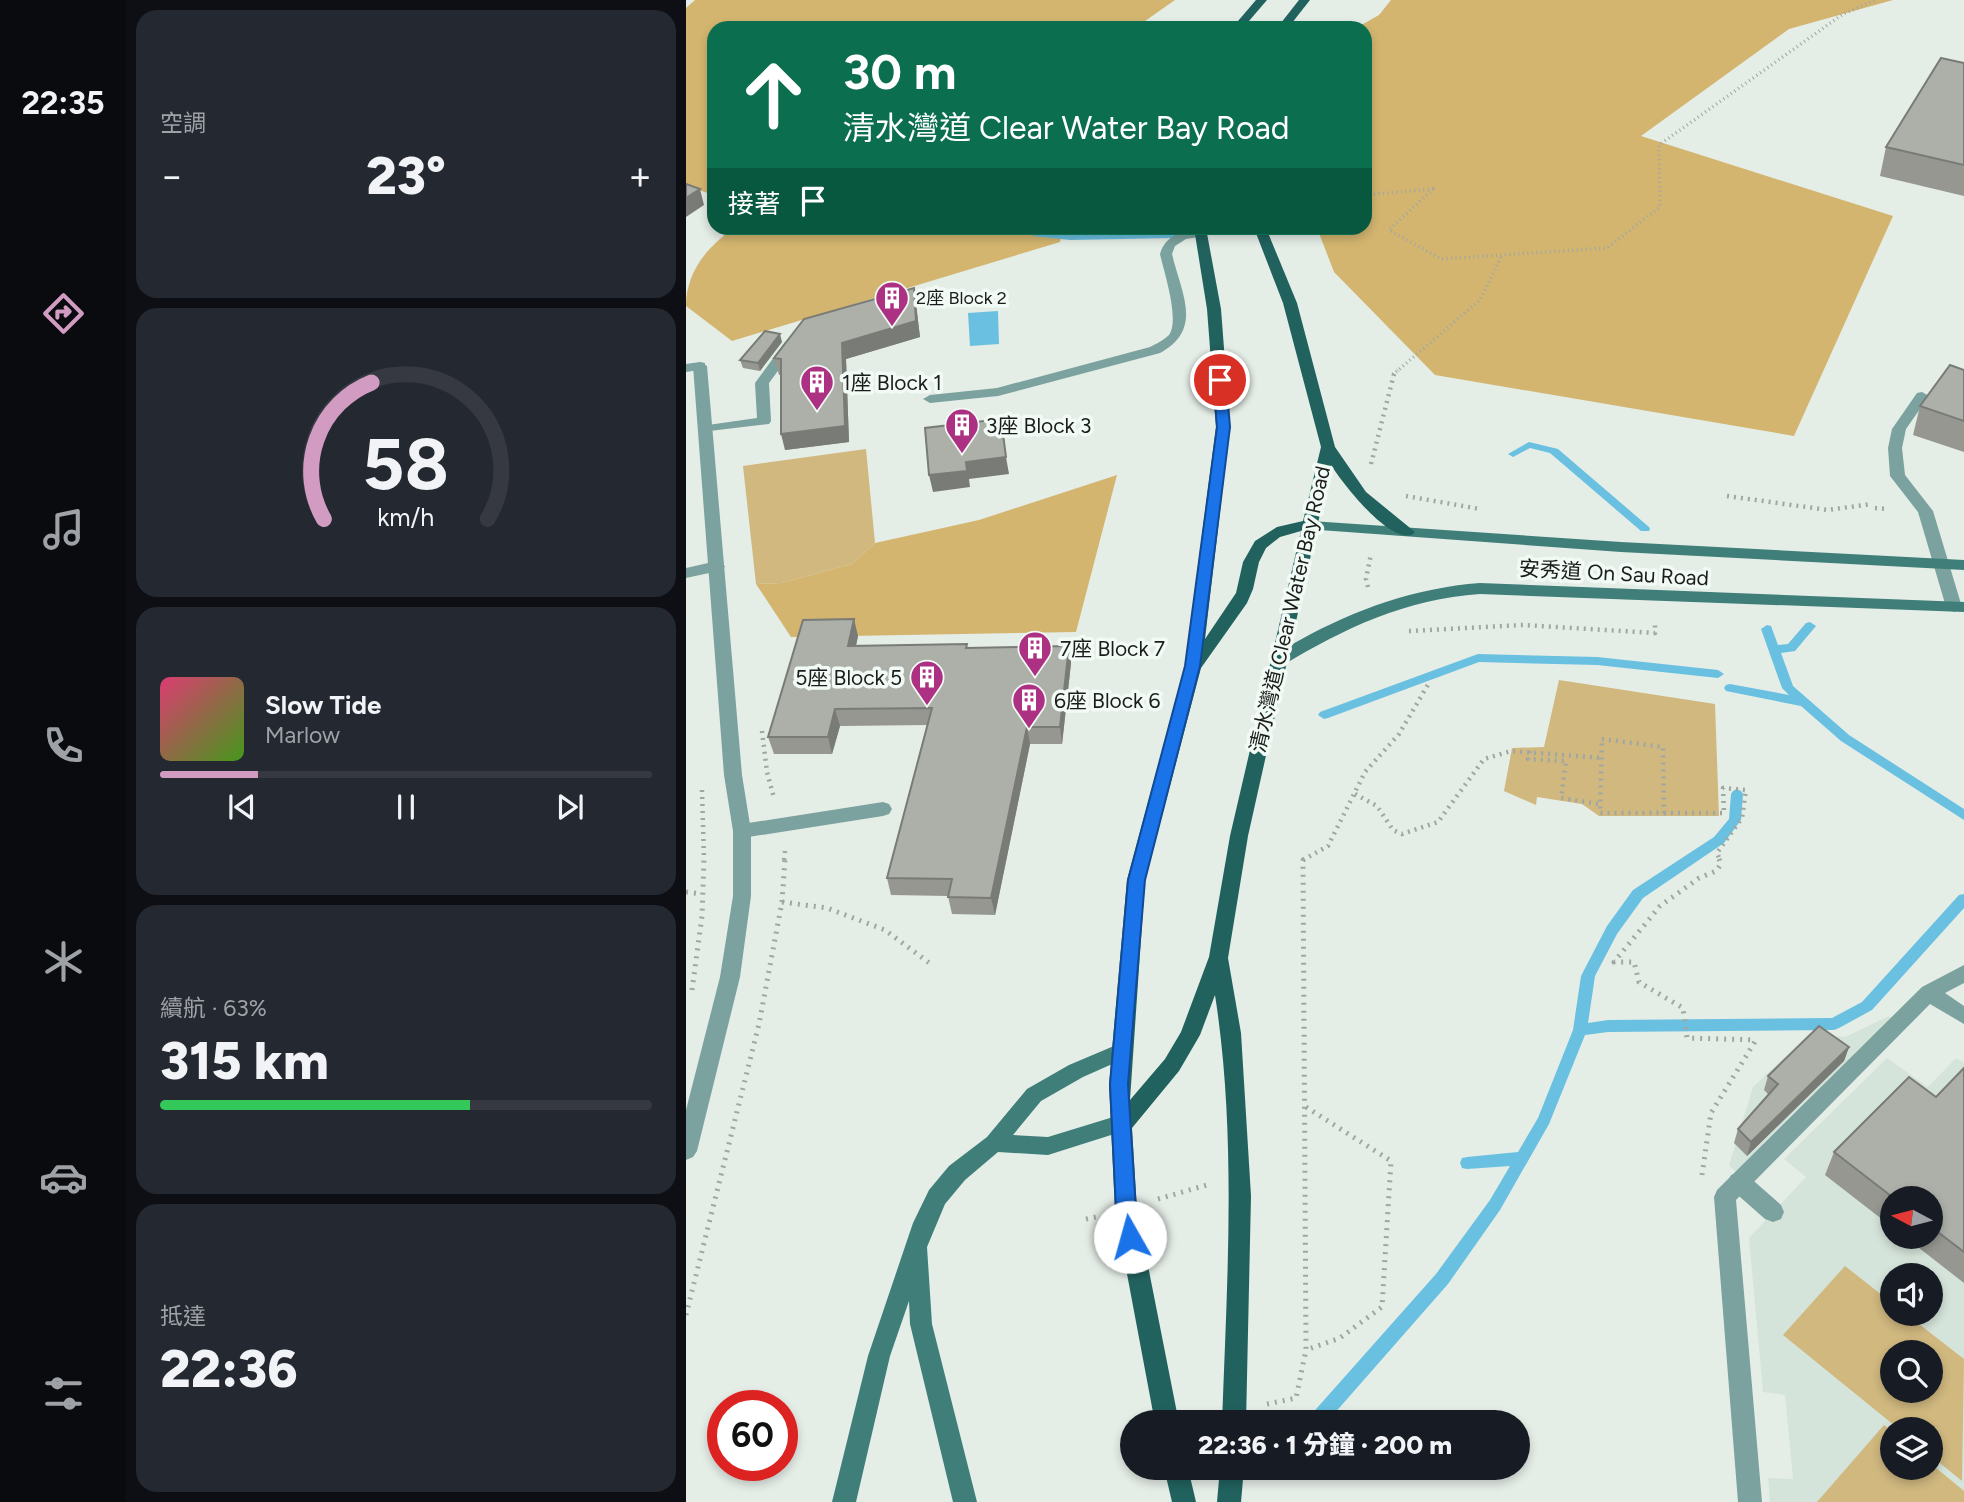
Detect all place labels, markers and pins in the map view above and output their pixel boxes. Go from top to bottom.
building icon: 2座 Block 2 [873,279,911,328]
place label: 2座 Block 2 [916,287,1007,309]
pin [1190,350,1250,410]
building icon: 1座 Block 1 [798,363,836,412]
place label: 1座 Block 1 [842,370,942,395]
building icon: 3座 Block 3 [943,406,981,455]
place label: 3座 Block 3 [986,413,1091,438]
building icon: 7座 Block 7 [1016,629,1054,678]
place label: 7座 Block 7 [1060,636,1165,661]
building icon: 5座 Block 5 [908,658,946,707]
place label: 5座 Block 5 [795,665,902,690]
building icon: 6座 Block 6 [1010,681,1048,730]
place label: 6座 Block 6 [1054,688,1160,713]

